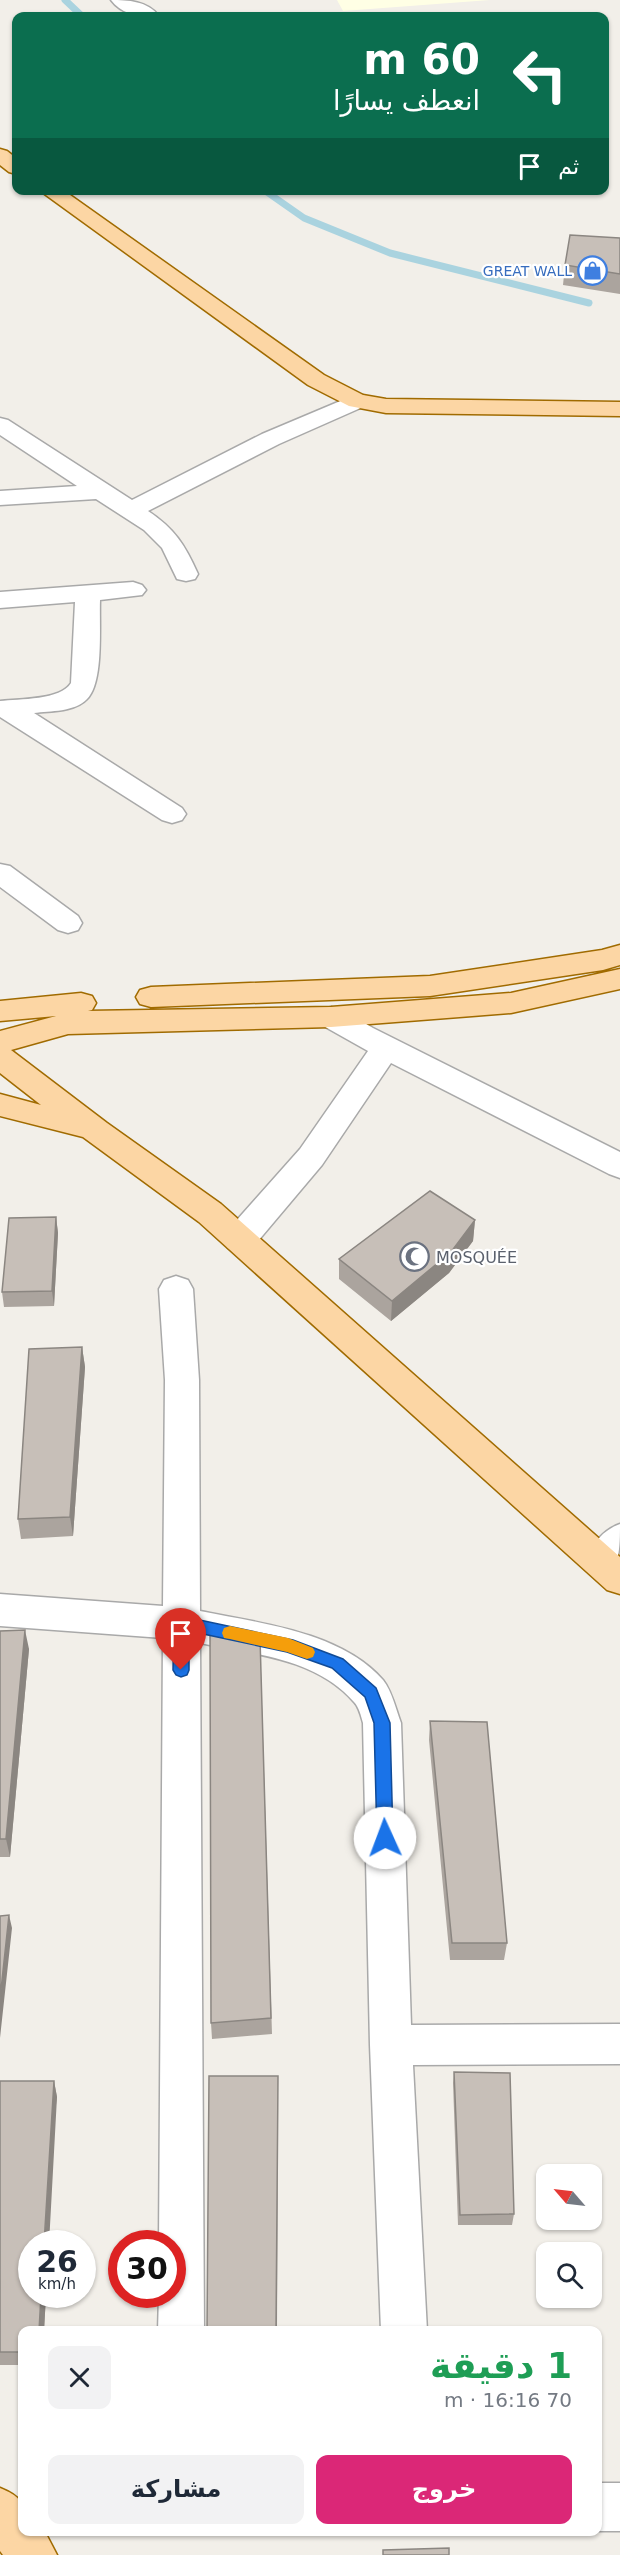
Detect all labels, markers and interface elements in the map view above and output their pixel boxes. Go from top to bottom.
text: 60 m [363,35,480,84]
icon: left [501,36,579,114]
text: انعطف يسارًا [333,85,480,116]
icon: arrive [513,150,546,183]
text: ثم [558,154,579,179]
shop icon: GREAT WALL [577,255,609,287]
place label: GREAT WALL [483,263,572,279]
mosque icon: MOSQUÉE [399,1241,431,1273]
place label: MOSQUÉE [436,1248,517,1267]
pin [155,1608,206,1670]
icon: arrive [164,1617,197,1650]
position arrow [353,1806,417,1870]
north arrow [536,2164,602,2230]
map controls [536,2164,602,2308]
speed limit sign: 30 [108,2230,186,2308]
button: search [536,2242,602,2308]
text: 26 [36,2244,78,2279]
text: km/h [38,2275,76,2293]
text: 1 دقيقة [430,2345,572,2386]
button: close [48,2346,111,2409]
text: 70 m · 16:16 [444,2388,572,2412]
button: مشاركة [48,2455,304,2524]
button: خروج [316,2455,572,2524]

